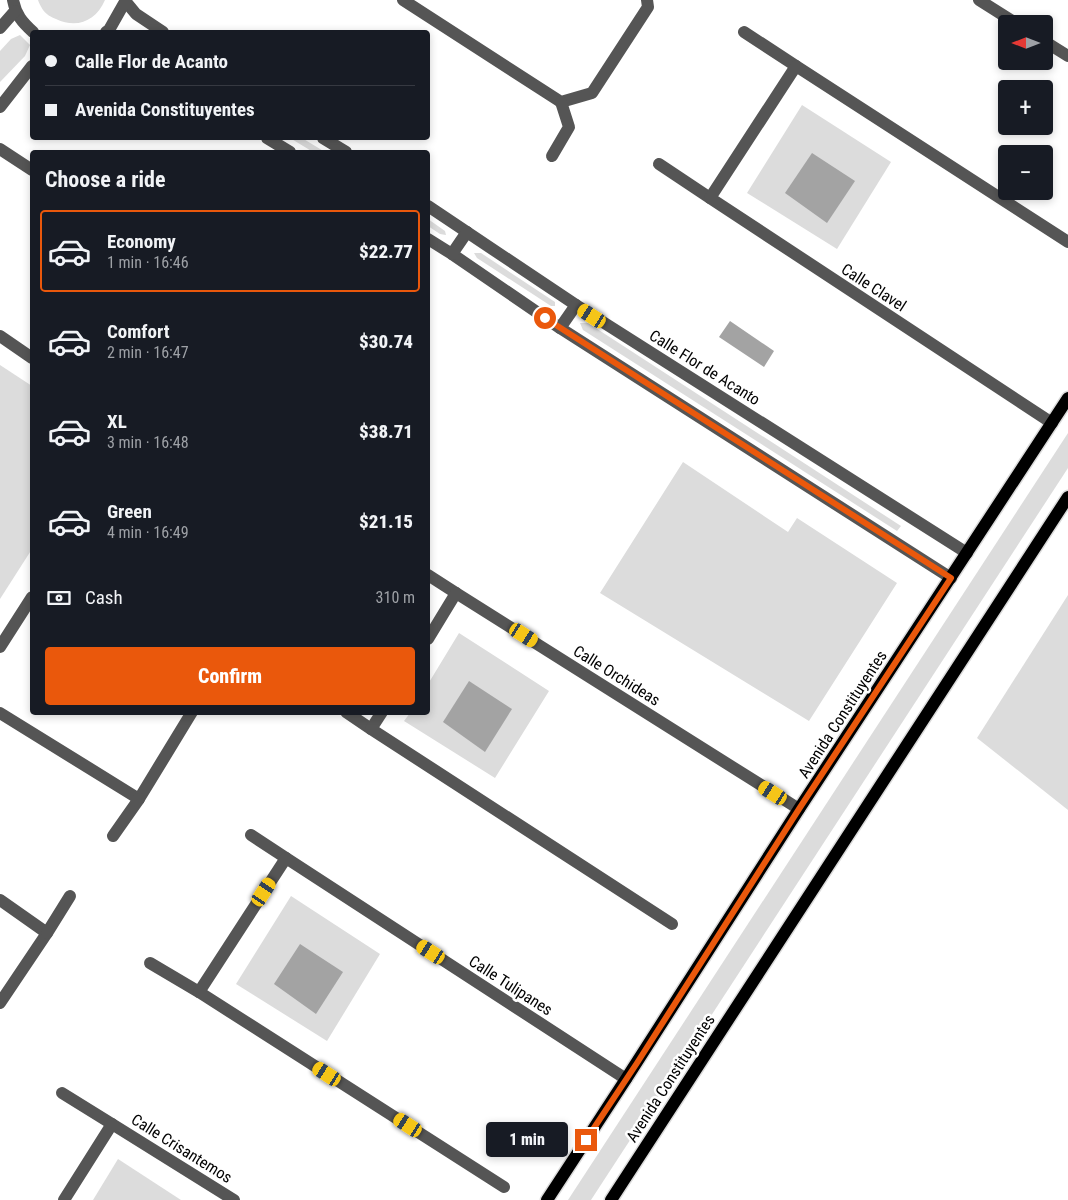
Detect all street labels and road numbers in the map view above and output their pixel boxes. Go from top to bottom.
street label: Calle Clavel [838,259,910,315]
street label: Calle Flor de Acanto [646,326,764,409]
street label: Calle Orchideas [570,641,664,710]
street label: Avenida Constituyentes [794,647,891,782]
street label: Calle Tulipanes [465,951,556,1019]
street label: Avenida Constituyentes [622,1011,719,1146]
street label: Calle Crisantemos [128,1110,236,1187]

